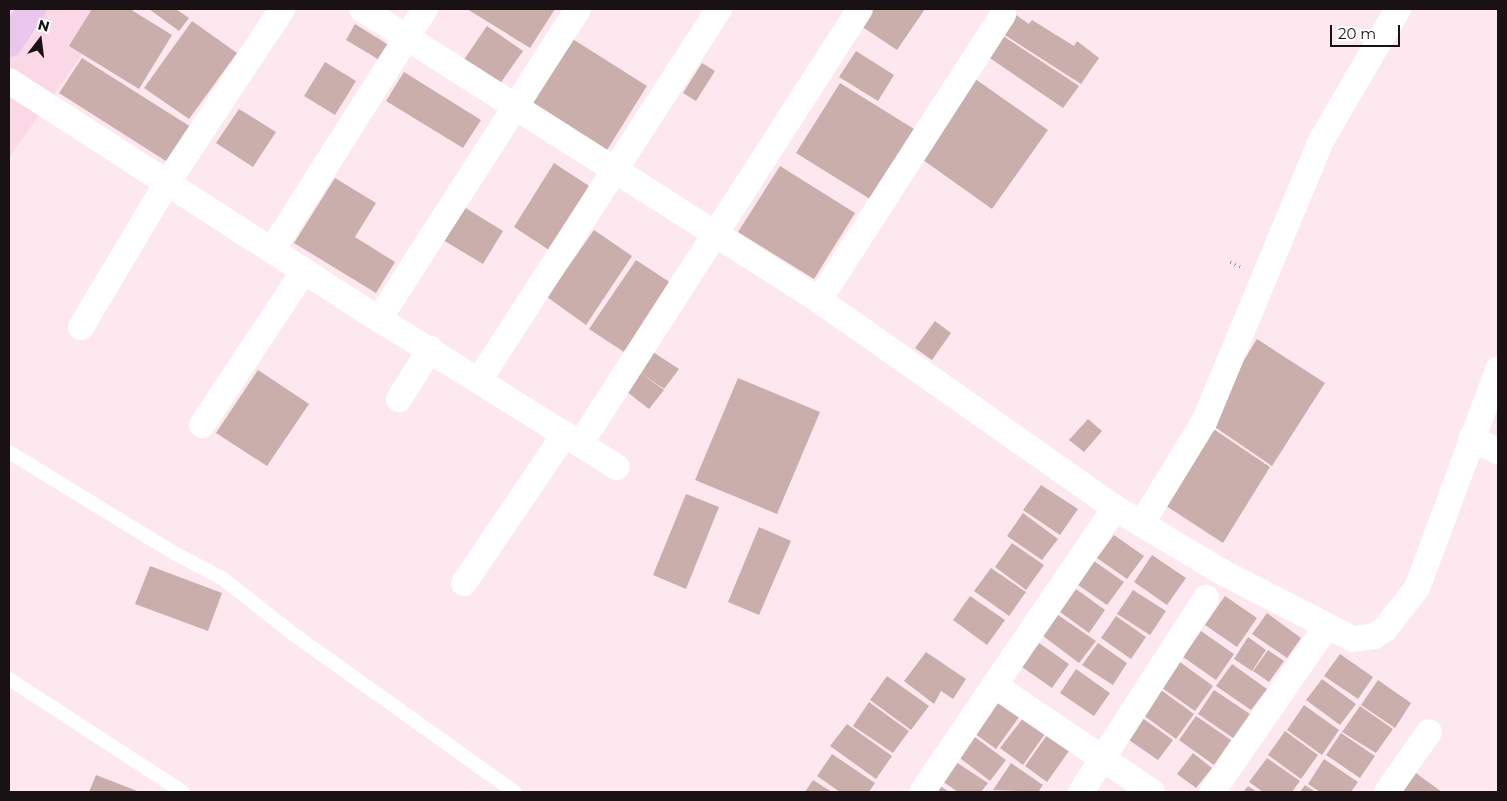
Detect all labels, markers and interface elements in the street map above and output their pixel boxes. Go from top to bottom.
north arrow [15,15,65,65]
text: N [36,15,52,36]
scale bar [1332,15,1402,47]
text: 20 m [1338,24,1376,43]

